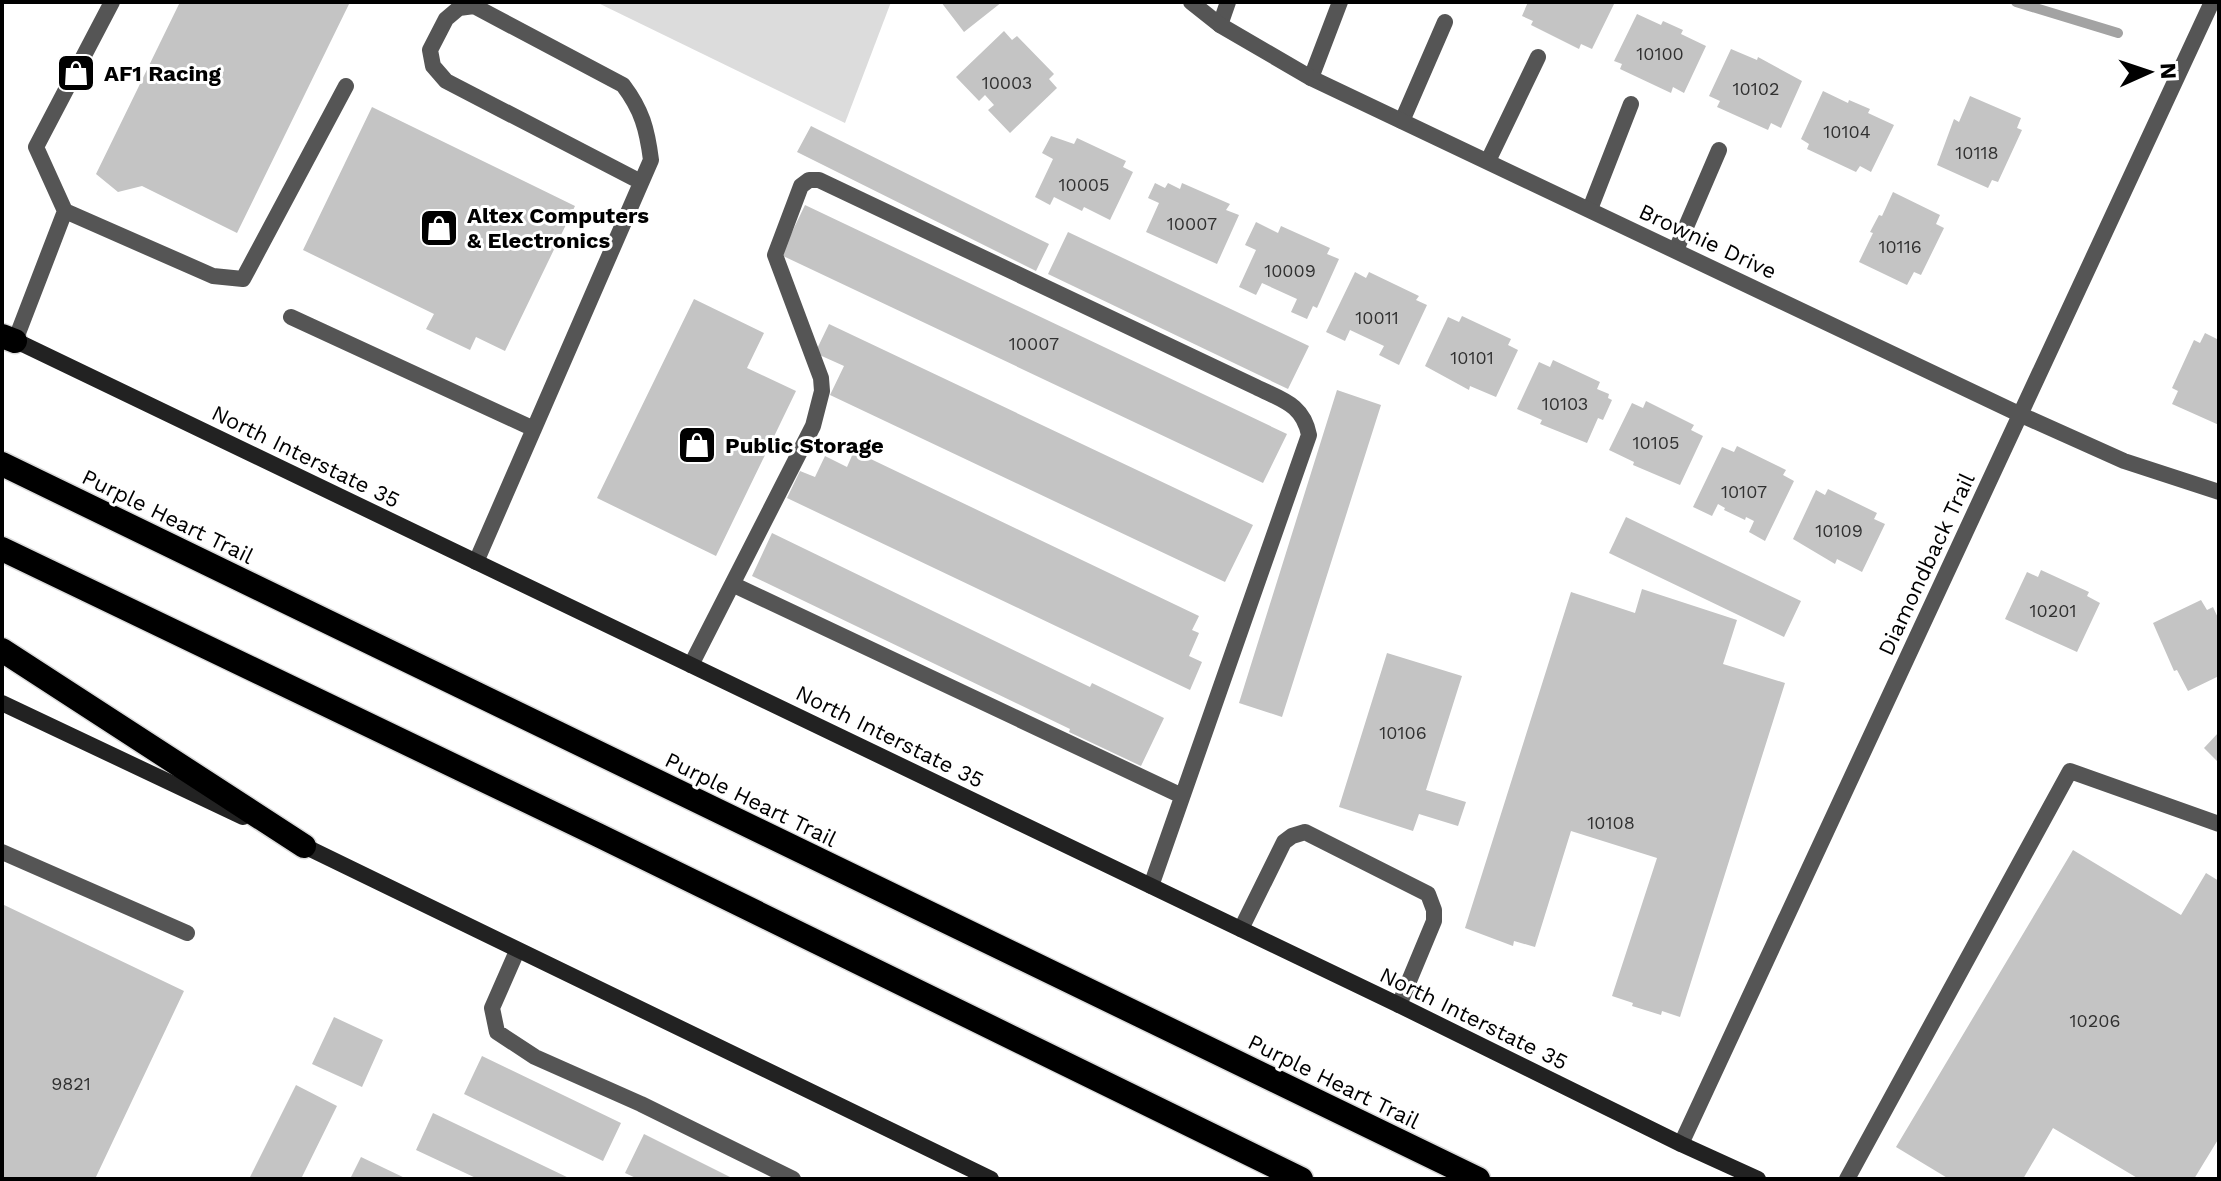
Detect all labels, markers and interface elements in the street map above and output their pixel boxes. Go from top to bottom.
north arrow [2109,32,2189,112]
house number: 10100 [1636,43,1684,64]
shop icon: AF1 Racing [55,52,97,94]
place label: AF1 Racing [104,61,221,86]
text: N [2156,62,2181,80]
house number: 10003 [982,72,1032,93]
house number: 10102 [1733,78,1779,99]
house number: 10104 [1823,121,1871,142]
house number: 10118 [1955,142,1999,163]
house number: 10005 [1058,174,1110,195]
street label: Brownie Drive [1635,199,1780,284]
place label: Altex Computers & Electronics [467,203,649,253]
shop icon: Altex Computers & Electronics [418,207,460,249]
house number: 10007 [1167,213,1217,234]
house number: 10116 [1878,236,1922,257]
house number: 10009 [1264,260,1316,281]
house number: 10011 [1355,307,1399,328]
house number: 10007 [1009,333,1059,354]
house number: 10101 [1450,347,1494,368]
house number: 10103 [1542,393,1588,414]
street label: North Interstate 35 [208,400,404,513]
shop icon: Public Storage [676,424,718,466]
house number: 10105 [1633,432,1679,453]
place label: Public Storage [725,433,884,458]
street label: Purple Heart Trail [78,464,258,569]
street label: Diamondback Trail [1873,469,1980,659]
house number: 10107 [1721,481,1767,502]
house number: 10109 [1815,520,1863,541]
house number: 10201 [2030,600,2076,621]
street label: North Interstate 35 [792,680,988,793]
house number: 10106 [1379,722,1427,743]
street label: Purple Heart Trail [661,747,841,852]
house number: 10108 [1587,812,1635,833]
street label: North Interstate 35 [1376,962,1572,1075]
house number: 10206 [2070,1010,2120,1031]
street label: Purple Heart Trail [1244,1029,1424,1134]
house number: 9821 [51,1073,91,1094]

